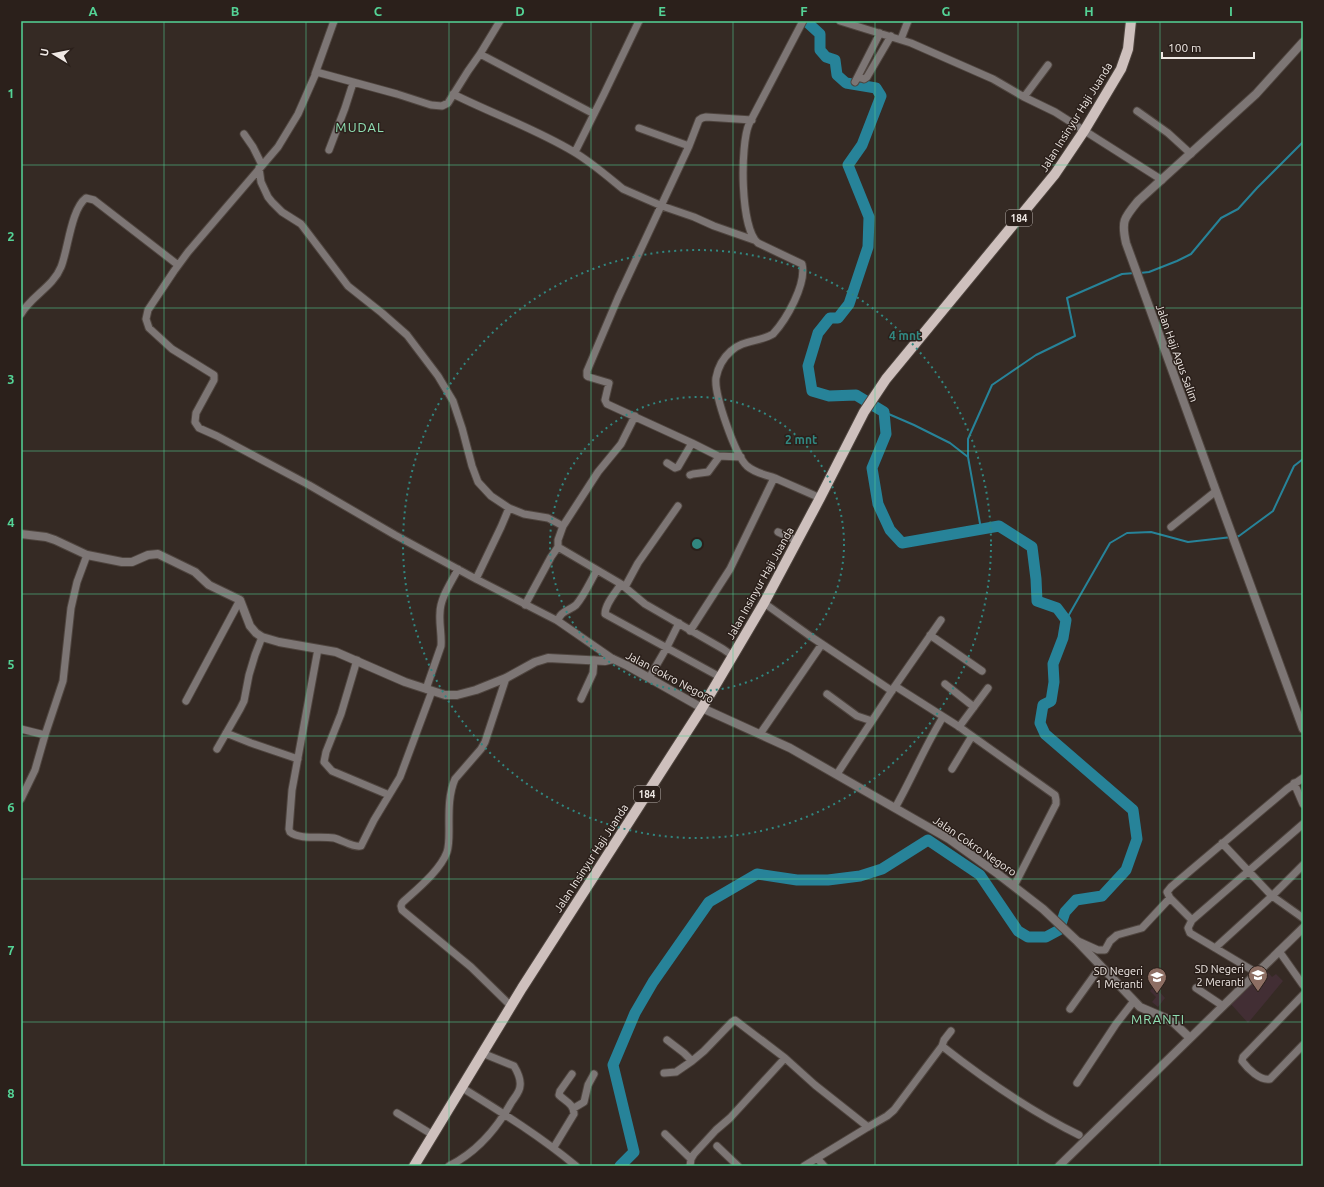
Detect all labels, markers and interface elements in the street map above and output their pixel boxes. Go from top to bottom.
text: A [88,4,98,18]
text: B [231,4,240,18]
text: C [374,4,383,18]
text: D [515,4,525,18]
text: E [658,4,666,18]
text: F [800,4,808,18]
text: G [942,4,951,18]
text: H [1084,4,1094,18]
text: I [1229,4,1233,18]
north arrow [34,34,74,74]
scale bar [1162,34,1254,60]
text: 100 m [1168,41,1201,54]
text: U [38,47,51,57]
street label: Jalan Insinyur Haji Juanda [1037,60,1115,174]
text: 1 [7,86,15,100]
district label: MUDAL [335,120,385,134]
road number: 184 [1006,210,1032,226]
text: 2 [7,229,15,243]
street label: Jalan Haji Agus Salim [1154,302,1200,404]
text: 4 mnt [889,329,921,342]
text: 3 [7,372,15,386]
text: 2 mnt [785,433,817,446]
text: 4 [7,515,15,529]
street label: Jalan Insinyur Haji Juanda [724,525,796,641]
centre of rings [690,537,704,551]
street label: Jalan Cokro Negoro [624,649,716,705]
text: 5 [7,657,15,671]
road number: 184 [634,786,660,802]
text: 6 [7,800,15,814]
street label: Jalan Insinyur Haji Juanda [552,802,630,914]
street label: Jalan Cokro Negoro [931,814,1019,878]
text: 7 [7,943,15,957]
place label: SD Negeri 2 Meranti [1195,963,1244,988]
school or university icon: SD Negeri 2 Meranti [1247,964,1269,992]
place label: SD Negeri 1 Meranti [1094,965,1143,990]
school or university icon: SD Negeri 1 Meranti [1146,966,1168,994]
district label: MRANTI [1131,1012,1185,1026]
text: 8 [7,1086,15,1100]

